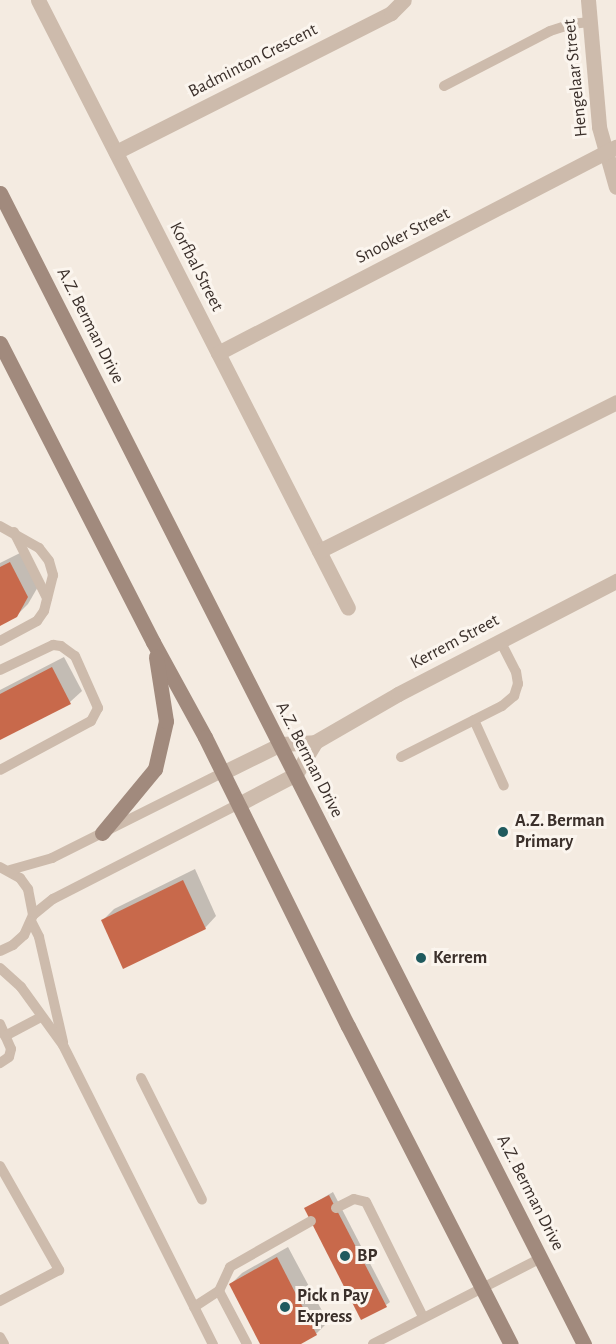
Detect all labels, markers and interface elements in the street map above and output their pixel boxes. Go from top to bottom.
street label: Hengelaar Street [559,18,593,138]
street label: Badminton Crescent [185,19,321,103]
street label: Snooker Street [352,203,454,269]
street label: Korfbal Street [164,219,228,315]
street label: A.Z. Berman Drive [52,265,128,387]
street label: Kerrem Street [407,610,503,674]
street label: A.Z. Berman Drive [271,699,347,821]
place label: A.Z. Berman Primary [515,811,605,854]
marker: A.Z. Berman Primary [496,825,510,839]
place label: Kerrem [433,947,487,969]
marker: Kerrem [414,951,428,965]
street label: A.Z. Berman Drive [492,1132,568,1254]
place label: BP [357,1245,377,1267]
marker: BP [338,1249,352,1263]
place label: Pick n Pay Express [297,1286,368,1328]
marker: Pick n Pay Express [278,1300,292,1314]

